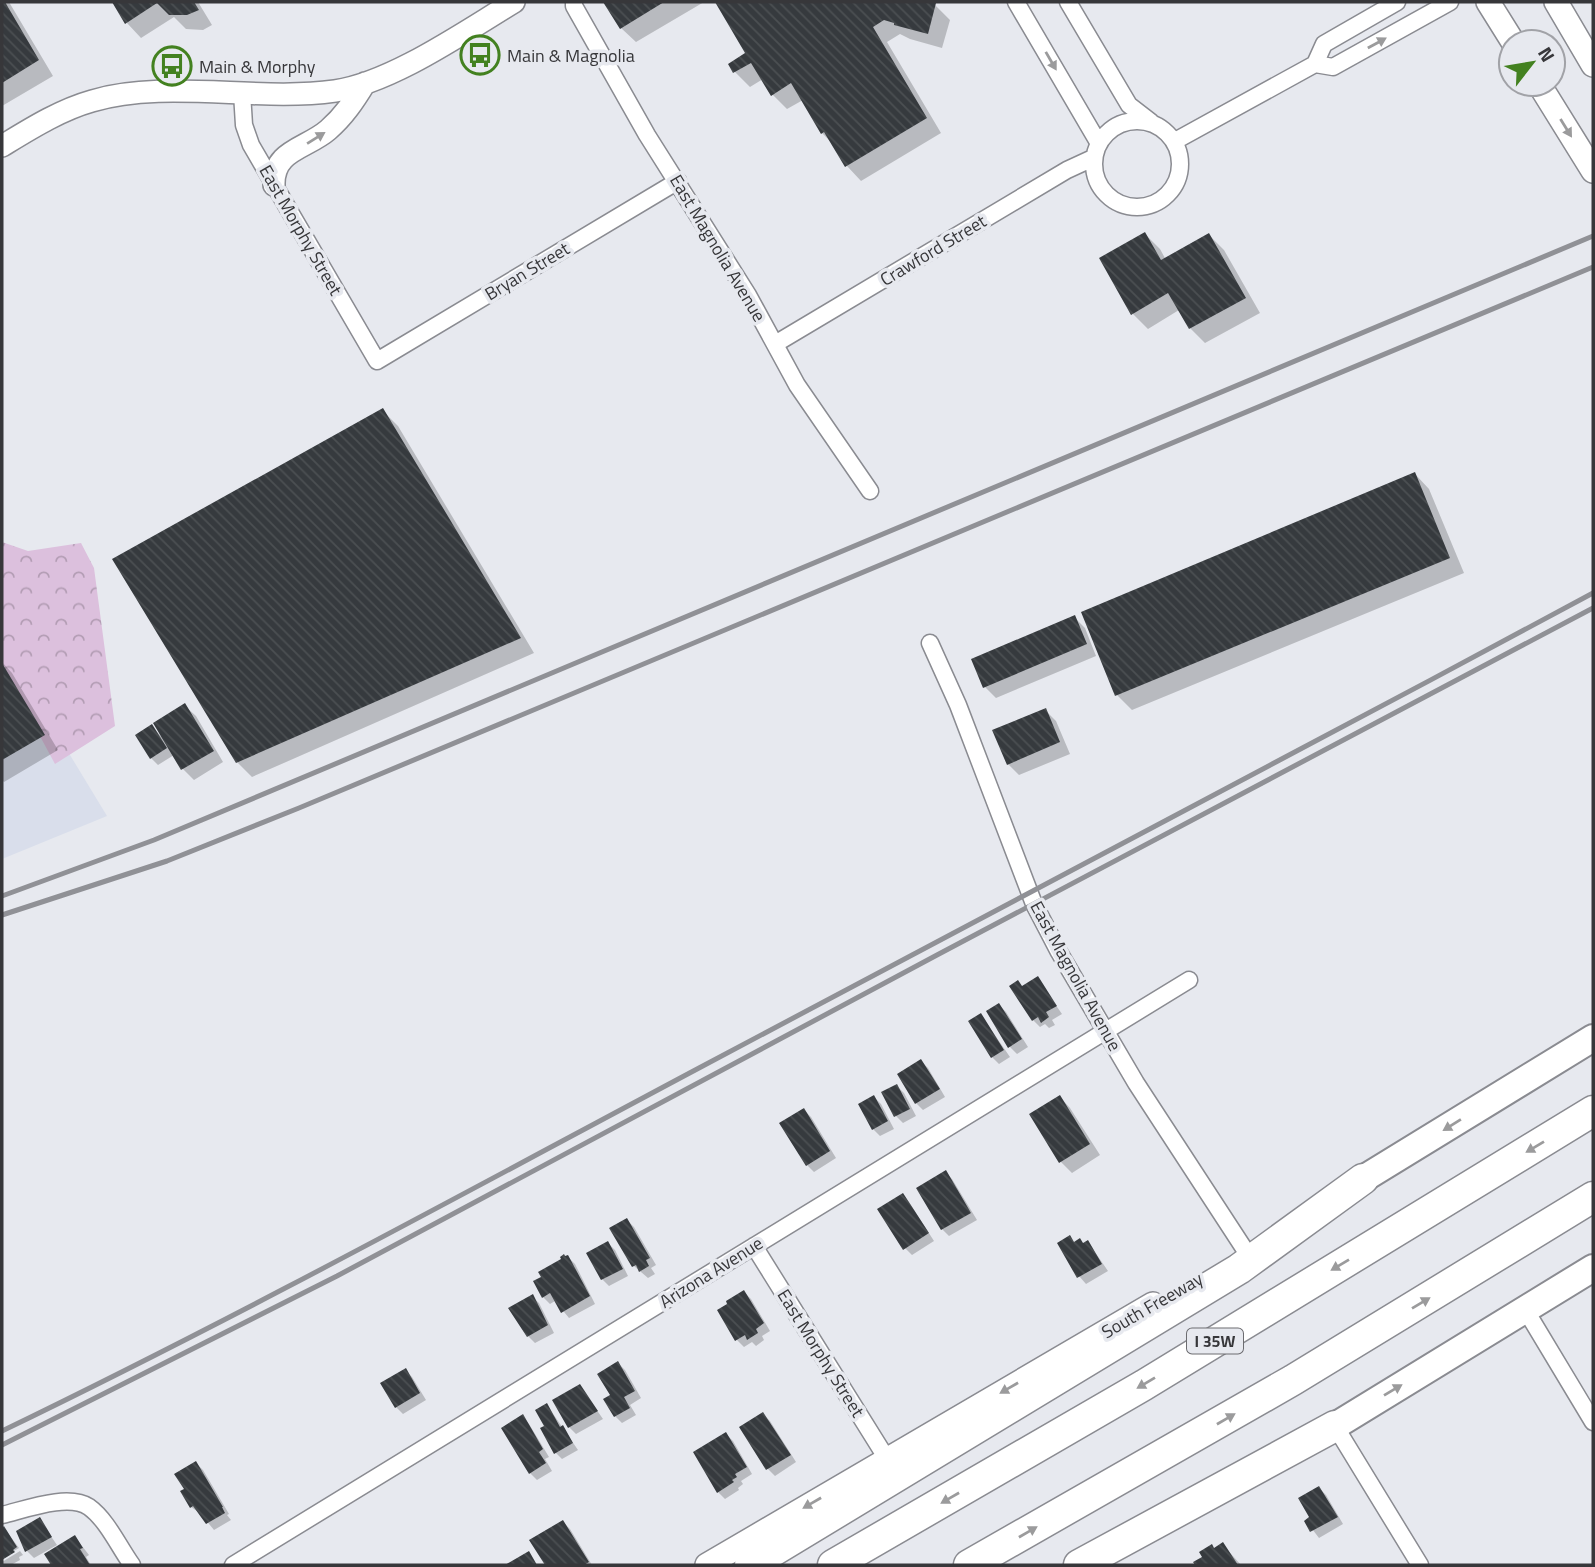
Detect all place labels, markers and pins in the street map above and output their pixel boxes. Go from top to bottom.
bus stop icon: Main & Magnolia [459,34,501,76]
place label: Main & Magnolia [507,42,635,69]
bus stop icon: Main & Morphy [151,45,193,87]
place label: Main & Morphy [199,53,316,80]

